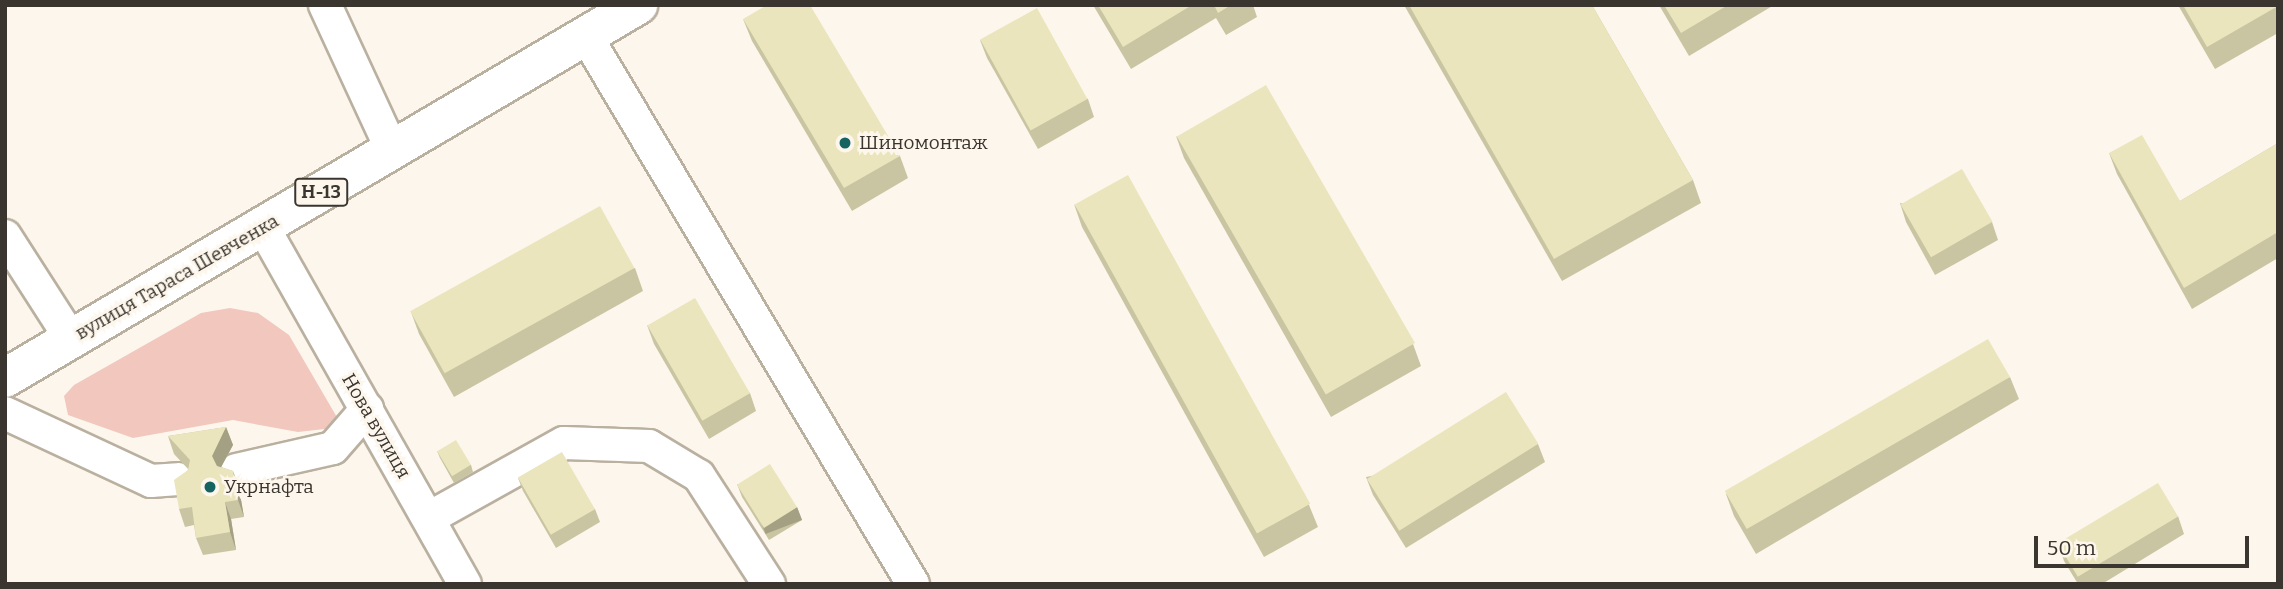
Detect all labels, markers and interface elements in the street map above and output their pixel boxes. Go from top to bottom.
place label: Шиномонтаж [859,132,988,154]
marker: Шиномонтаж [837,135,853,151]
road number: Н-13 [293,177,349,206]
street label: вулиця Тараса Шевченка [71,209,283,345]
street label: Нова вулиця [337,369,415,483]
place label: Укрнафта [224,476,314,498]
marker: Укрнафта [202,479,218,495]
scale bar [2038,522,2253,566]
text: 50 m [2047,535,2096,561]

